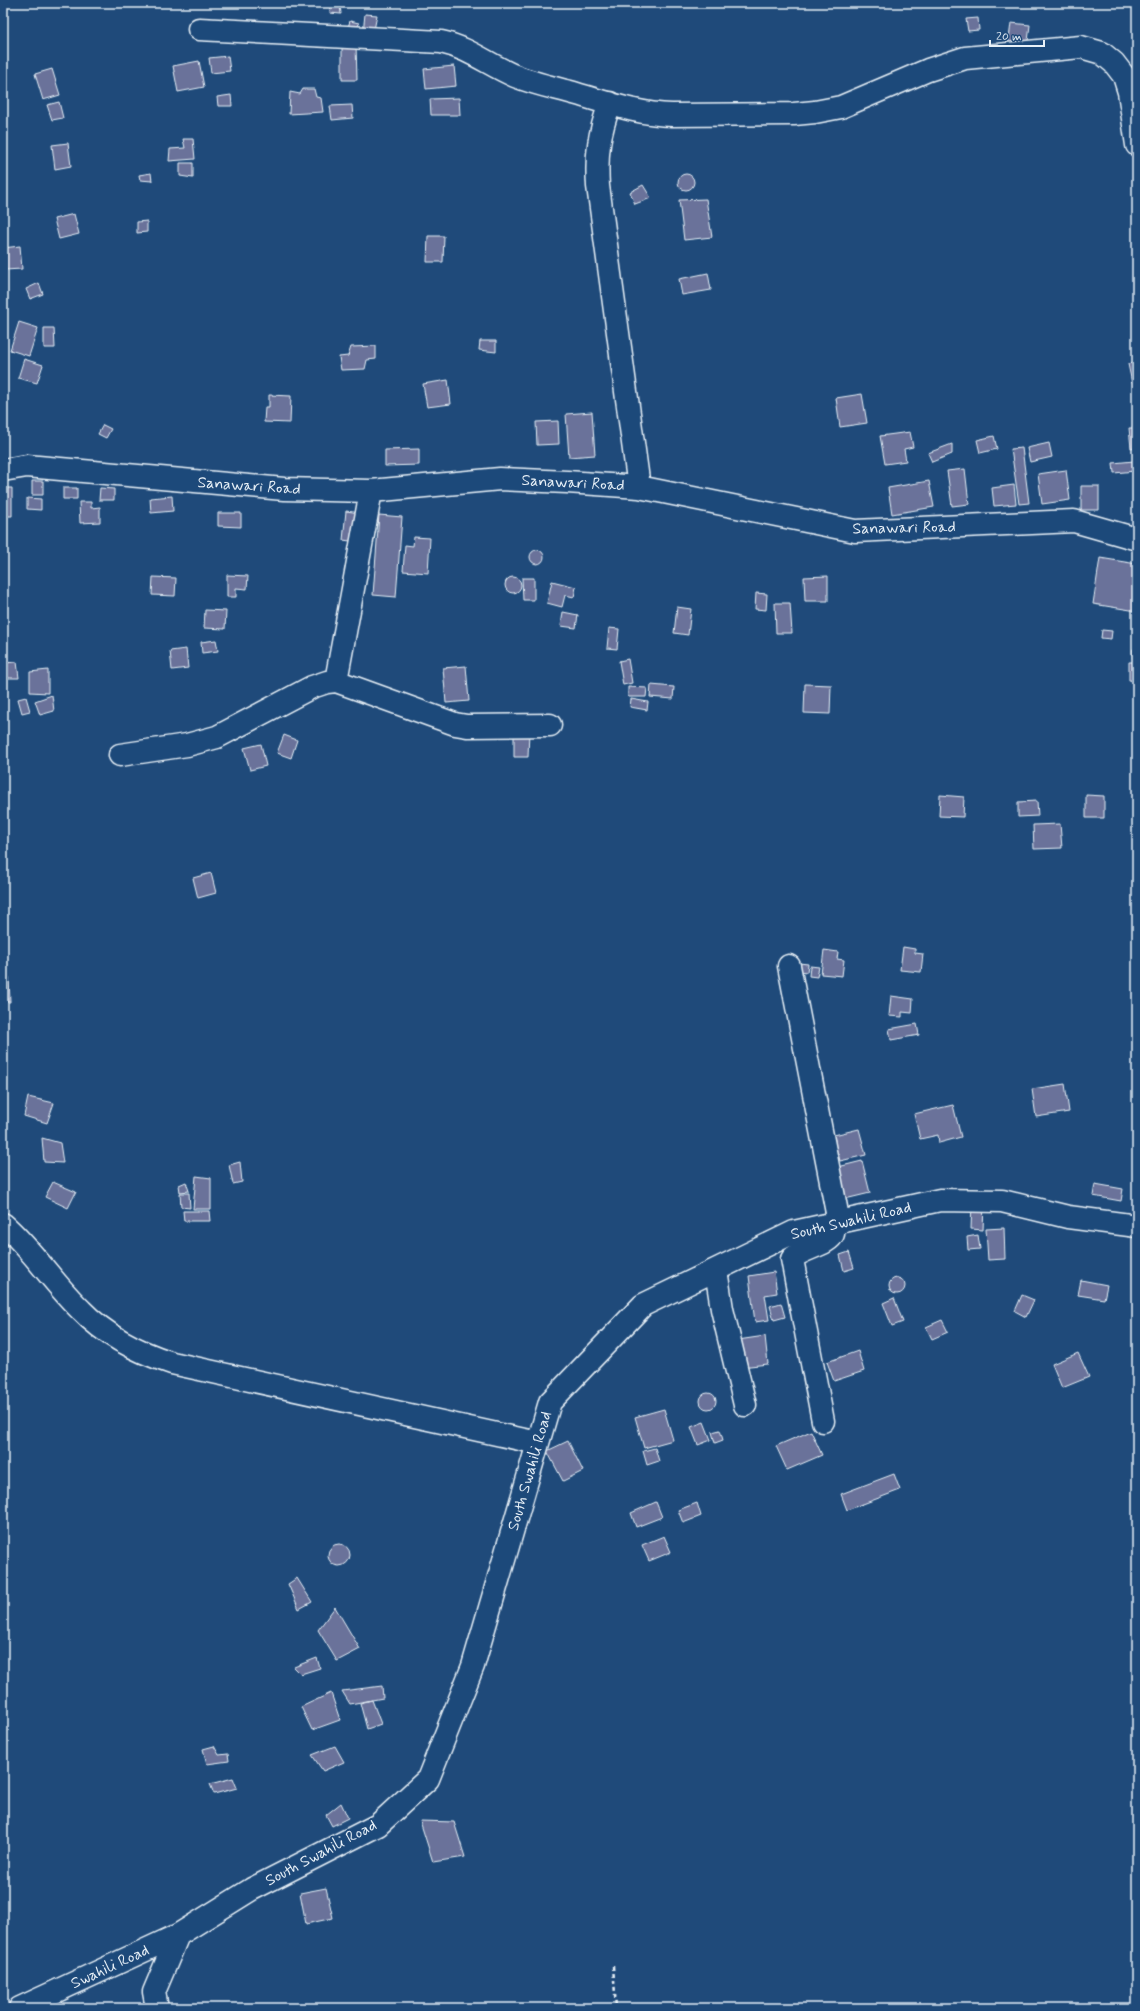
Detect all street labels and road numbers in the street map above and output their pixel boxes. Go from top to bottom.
street label: Sanawari Road [521,470,625,496]
street label: Sanawari Road [197,472,301,500]
street label: Sanawari Road [852,517,956,539]
street label: South Swahili Road [789,1197,913,1245]
street label: South Swahili Road [503,1409,557,1533]
street label: South Swahili Road [262,1815,380,1891]
street label: Swahili Road [67,1940,153,1994]

